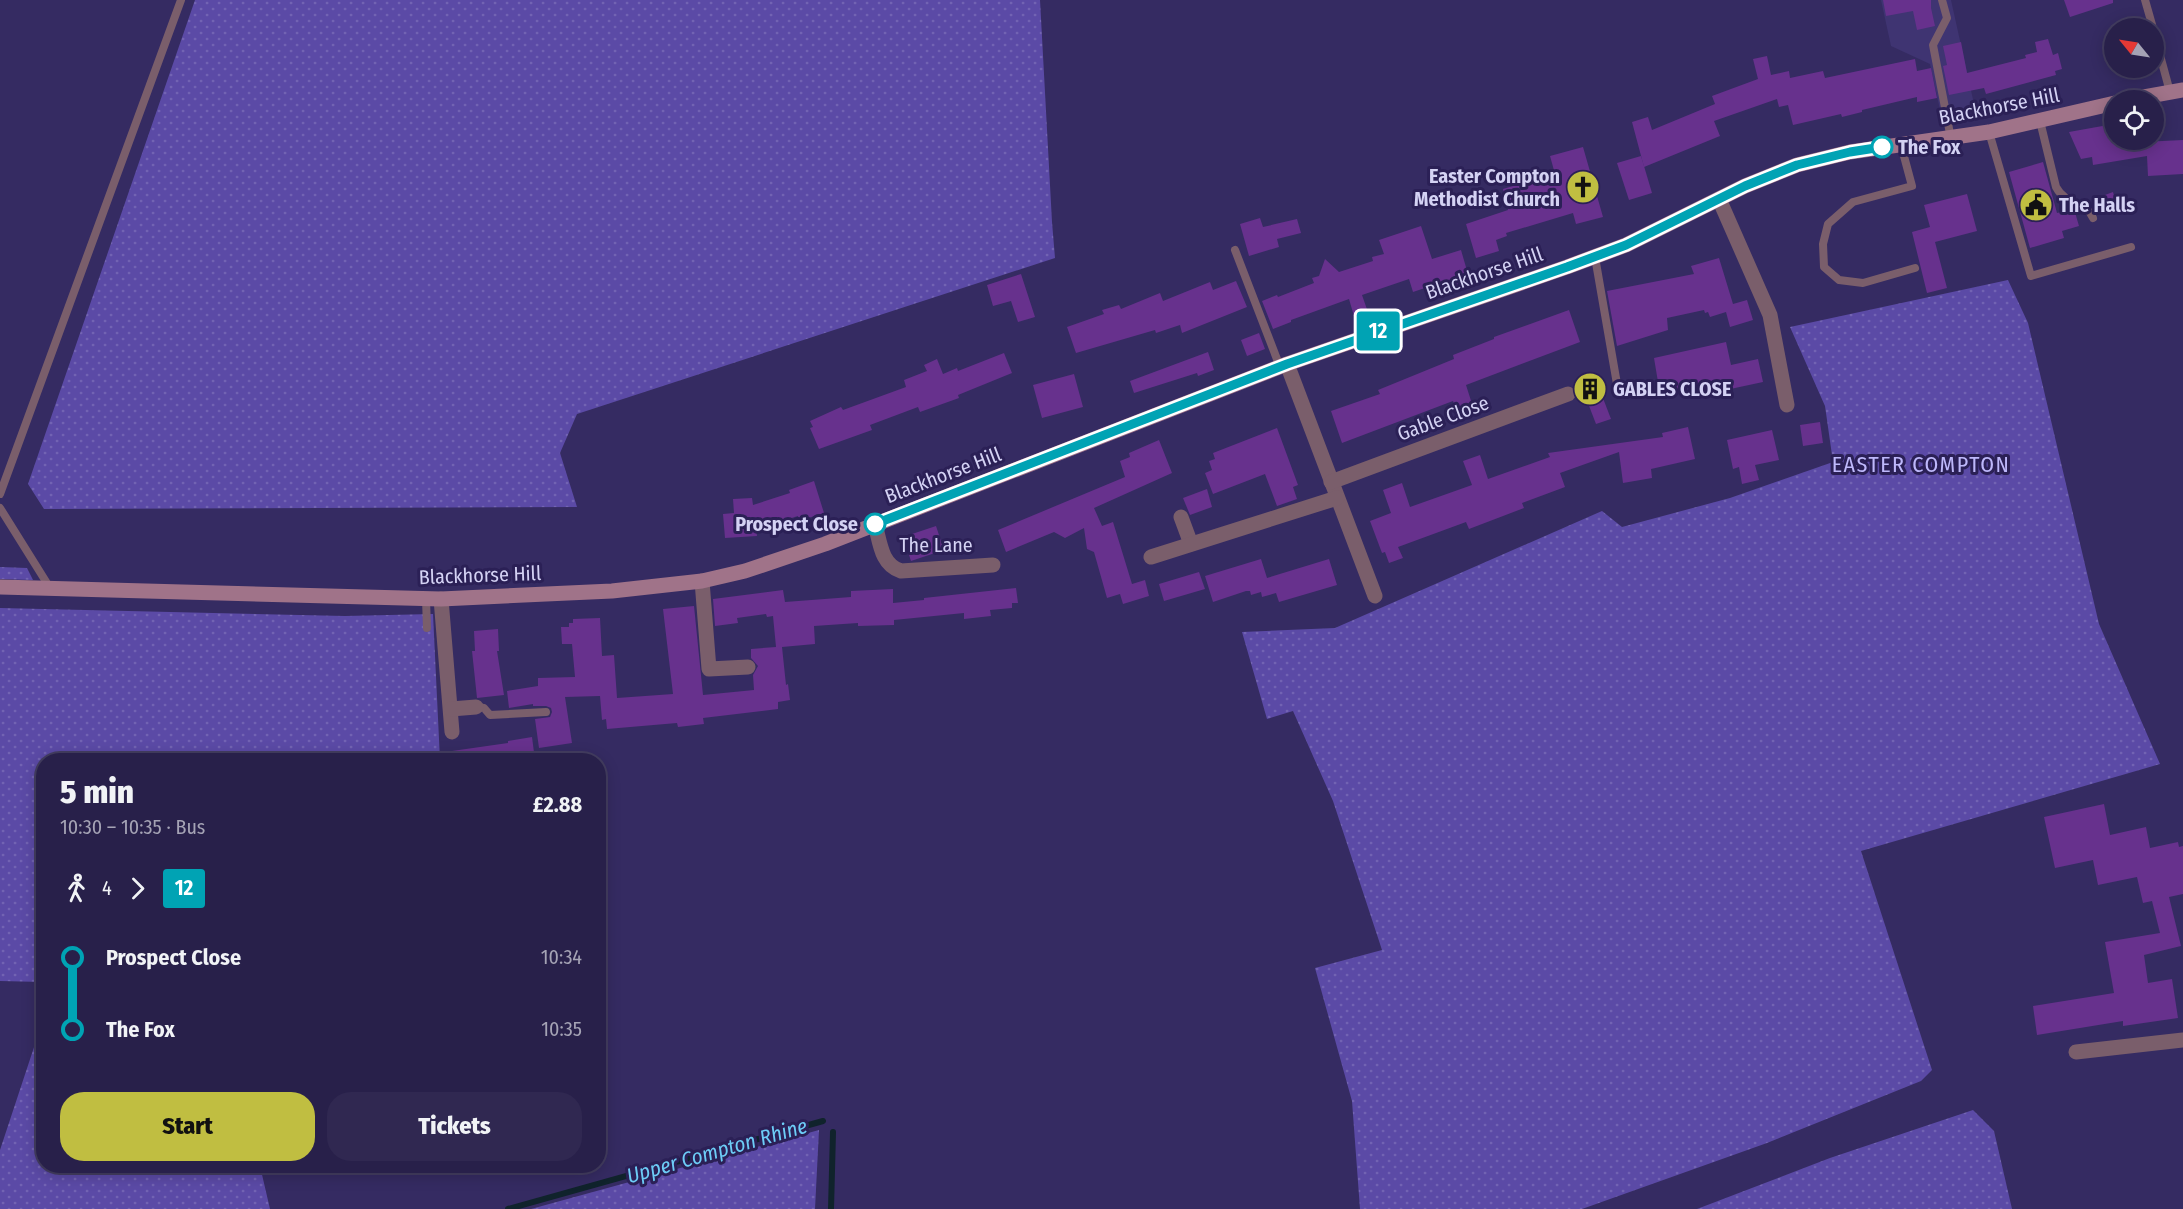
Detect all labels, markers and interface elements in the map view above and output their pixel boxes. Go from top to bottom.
north arrow [2104,18,2164,78]
map controls [2104,18,2164,150]
street label: Blackhorse Hill [1937,83,2061,129]
button: locate [2104,90,2164,150]
place label: The Fox [1898,135,1961,159]
marker: The Fox [1871,136,1893,158]
place label: Easter Compton Methodist Church [1414,164,1560,211]
church icon: Easter Compton Methodist Church [1565,169,1601,205]
public building icon: The Halls [2018,187,2054,223]
place label: The Halls [2059,193,2135,217]
street label: Blackhorse Hill [1422,242,1546,304]
line badge: 12 [1351,312,1405,350]
text: 12 [1369,318,1387,344]
building icon: GABLES CLOSE [1572,371,1608,407]
place label: GABLES CLOSE [1613,377,1731,401]
street label: Gable Close [1394,390,1492,446]
street label: Blackhorse Hill [882,442,1004,508]
district label: EASTER COMPTON [1832,451,2010,478]
place label: Prospect Close [735,512,858,536]
marker: Prospect Close [864,513,886,535]
street label: The Lane [899,533,973,557]
street label: Blackhorse Hill [418,561,542,589]
text: 5 min [60,772,134,812]
text: £2.88 [533,791,582,818]
text: 10:30 – 10:35 · Bus [60,815,205,839]
icon: walk [60,872,93,905]
icon: forward [121,872,154,905]
text: 12 [175,875,193,901]
text: 4 [102,876,112,900]
text: Prospect Close [106,944,241,971]
text: 10:34 [541,945,582,969]
text: The Fox [106,1016,175,1043]
text: 10:35 [541,1017,582,1041]
button: Start [60,1092,315,1161]
button: Tickets [327,1092,582,1161]
water label: Upper Compton Rhine [624,1113,810,1189]

